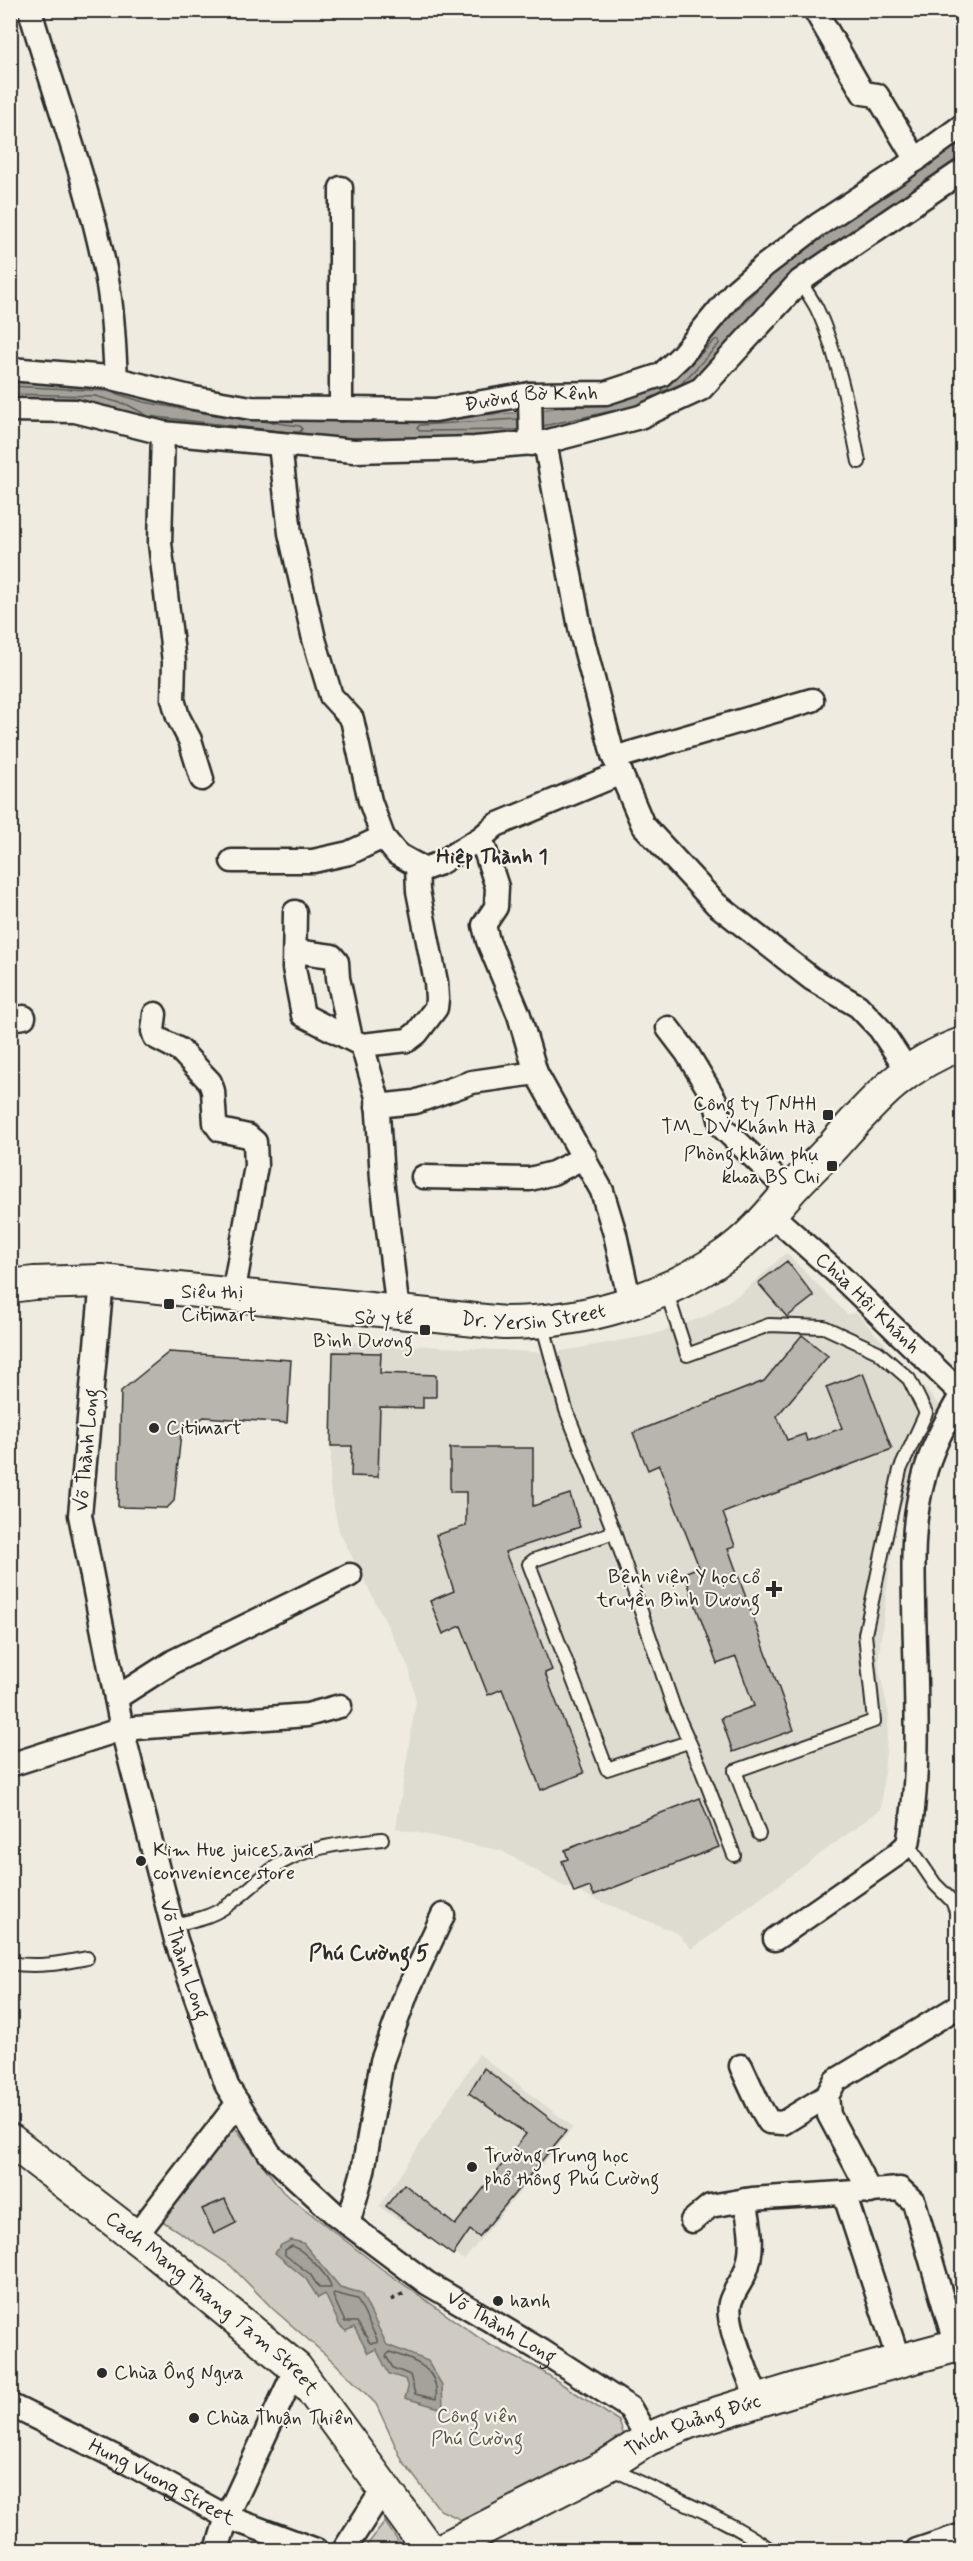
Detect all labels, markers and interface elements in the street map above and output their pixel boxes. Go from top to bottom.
street label: Đường Bờ Kênh [463,380,598,418]
district label: Hiệp Thành 1 [436,843,548,871]
place label: Công ty TNHH TM_DV Khánh Hà [661,1091,816,1141]
marker: Công ty TNHH TM_DV Khánh Hà [821,1108,835,1122]
place label: Phòng khám phụ khoa BS Chi [684,1141,820,1191]
marker: Phòng khám phụ khoa BS Chi [825,1159,839,1173]
street label: Chùa Hội Khánh [809,1246,926,1360]
place label: Siêu thị Citimart [181,1279,257,1329]
marker: Siêu thị Citimart [162,1297,176,1311]
street label: Dr. Yersin Street [460,1297,608,1337]
place label: Sở y tế Bình Dương [313,1305,413,1357]
marker: Sở y tế Bình Dương [418,1323,432,1337]
street label: Võ Thành Long [68,1387,108,1513]
place label: Citimart [166,1415,242,1442]
marker: Citimart [147,1421,161,1435]
place label: Bệnh viện Y học cổ truyền Bình Dương [596,1564,760,1616]
marker: Bệnh viện Y học cổ truyền Bình Dương [765,1580,783,1598]
place label: Kim Hue juices and convenience store [153,1837,314,1887]
marker: Kim Hue juices and convenience store [134,1854,148,1868]
street label: Võ Thành Long [153,1897,216,2023]
district label: Phú Cường 5 [309,1940,429,1972]
place label: Trường Trung học phổ thông Phú Cường [484,2143,659,2195]
marker: Trường Trung học phổ thông Phú Cường [465,2160,479,2174]
street label: Cach Mang Thang Tam Street [100,2205,325,2401]
street label: Võ Thành Long [441,2284,562,2372]
place label: hanh [510,2288,551,2315]
marker: hanh [491,2294,505,2308]
place label: Chùa Ông Ngựa [114,2360,244,2389]
marker: Chùa Ông Ngựa [95,2366,109,2380]
street label: Thích Quảng Đức [620,2387,764,2464]
park label: Công viên Phú Cường [431,2403,523,2455]
place label: Chùa Thuận Thiên [206,2405,353,2432]
marker: Chùa Thuận Thiên [187,2411,201,2425]
street label: Hung Vuong Street [84,2432,238,2532]

